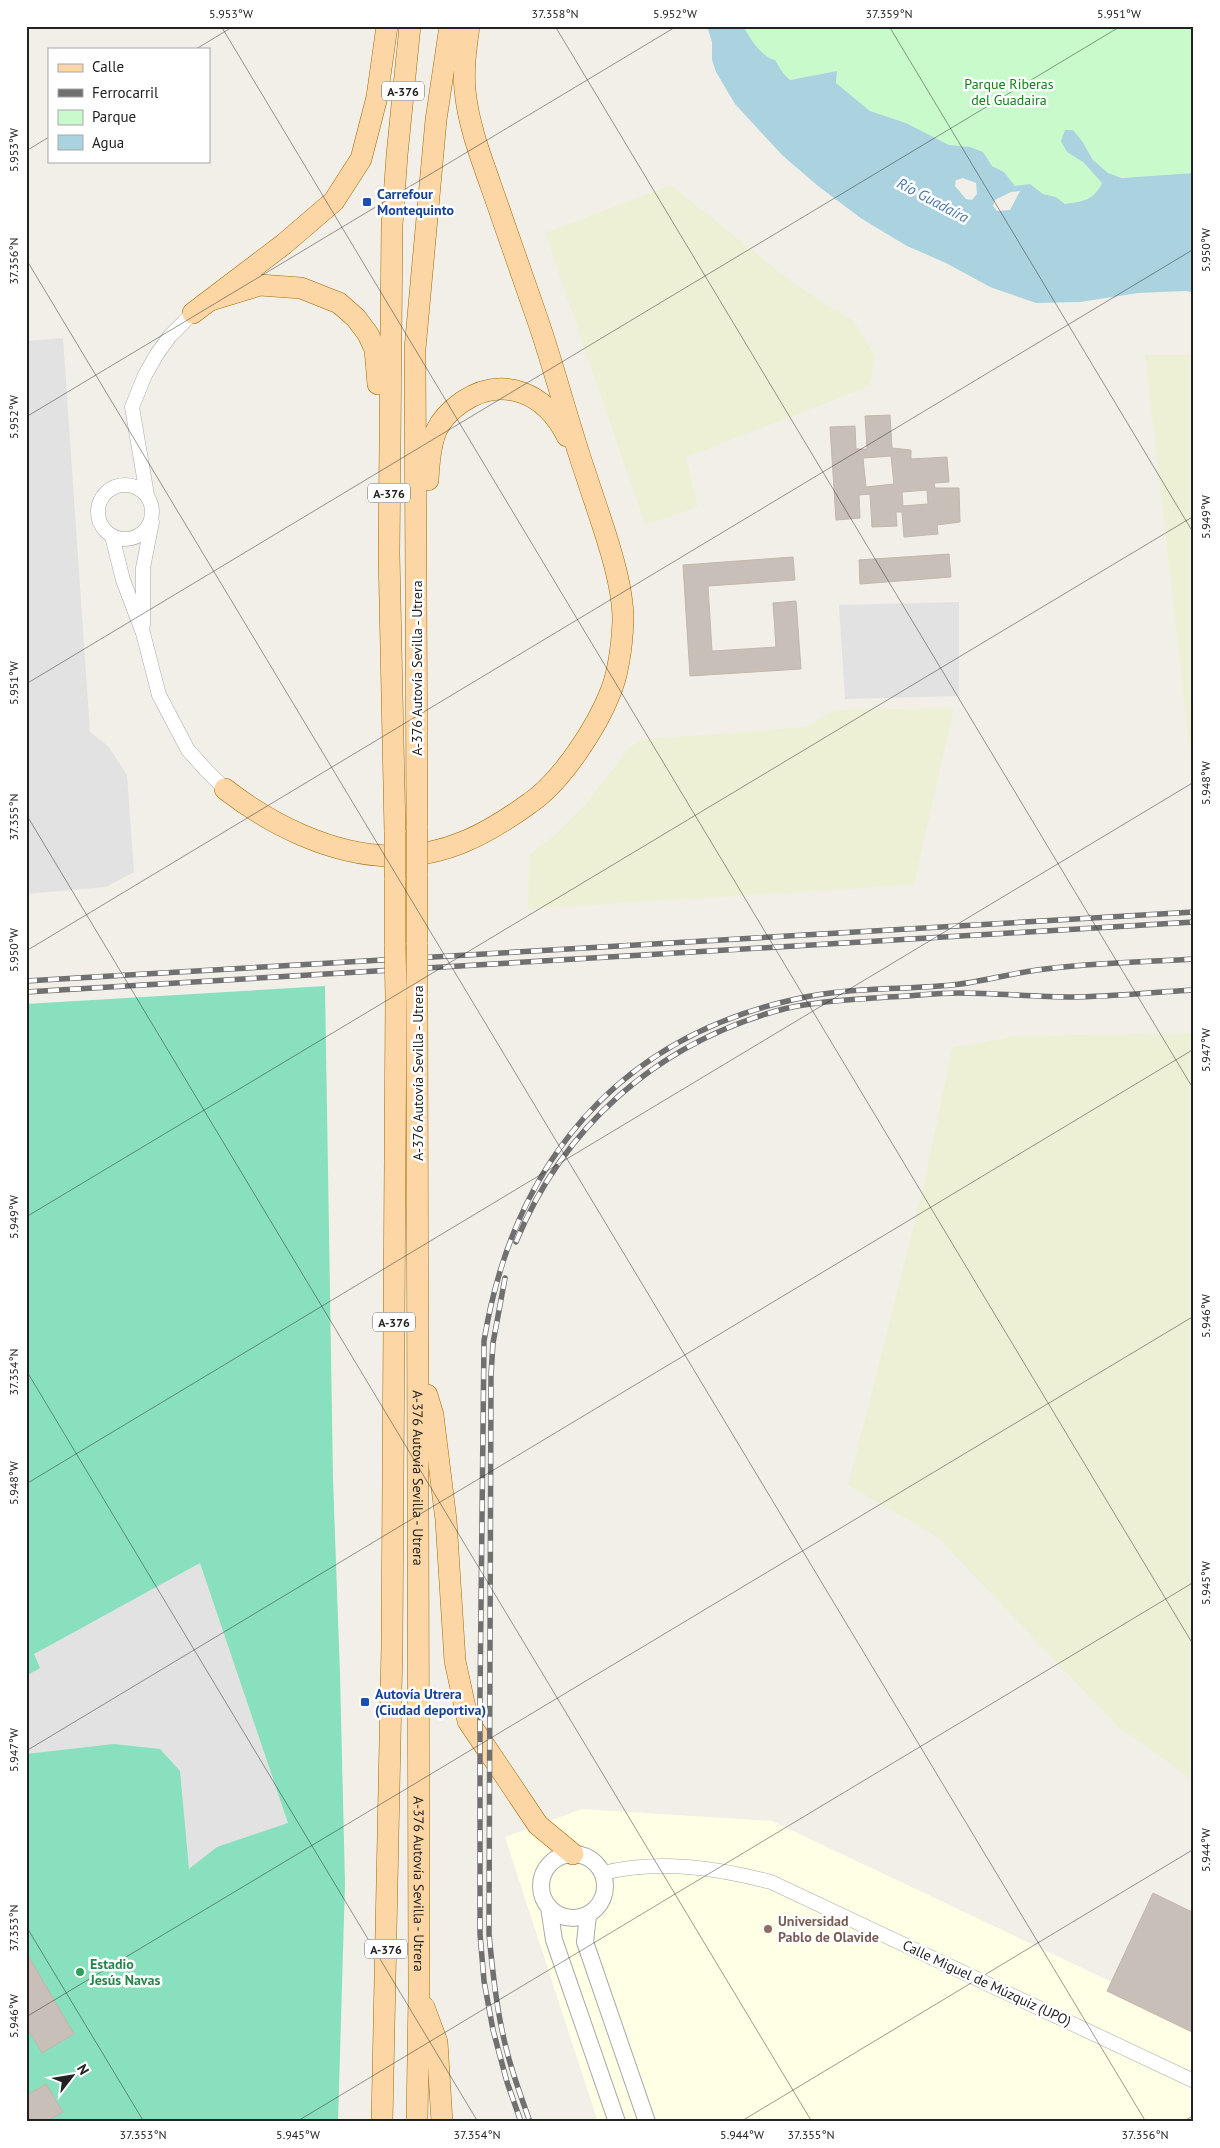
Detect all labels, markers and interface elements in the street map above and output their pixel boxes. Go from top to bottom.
text: 5.953°W [209,6,253,21]
text: 37.358°N [531,6,579,21]
text: 5.952°W [653,6,697,21]
text: 37.359°N [865,6,913,21]
text: 5.951°W [1097,6,1141,21]
legend [48,48,210,162]
text: Calle [92,57,124,76]
park label: Parque Riberas del Guadaira [964,75,1054,109]
road number: A-376 [382,82,424,100]
text: Ferrocarril [92,83,159,102]
text: Parque [92,107,136,126]
text: 5.953°W [6,128,21,172]
text: Agua [92,133,124,152]
water label: Río Guadaíra [894,173,973,227]
place label: Carrefour Montequinto [377,185,454,219]
marker: Carrefour Montequinto [361,196,373,208]
text: 5.950°W [1198,228,1213,272]
text: 37.356°N [6,237,21,285]
text: 5.952°W [6,395,21,439]
road number: A-376 [368,483,410,502]
text: 5.949°W [1198,495,1213,539]
street label: A-376 Autovía Sevilla - Utrera [408,580,426,756]
text: 5.951°W [6,661,21,705]
text: 5.948°W [1198,761,1213,805]
text: 37.355°N [6,793,21,841]
text: 5.950°W [6,928,21,972]
street label: A-376 Autovía Sevilla - Utrera [409,985,427,1161]
text: 5.947°W [1198,1028,1213,1072]
text: 5.949°W [6,1195,21,1239]
text: 5.946°W [1198,1294,1213,1338]
road number: A-376 [373,1312,415,1331]
text: 37.354°N [6,1348,21,1396]
street label: A-376 Autovía Sevilla - Utrera [409,1390,427,1566]
text: 5.948°W [6,1461,21,1505]
text: 5.945°W [1198,1561,1213,1605]
place label: Autovía Utrera (Ciudad deportiva) [375,1685,486,1719]
marker: Autovía Utrera (Ciudad deportiva) [359,1696,371,1708]
text: 5.947°W [6,1728,21,1772]
street label: A-376 Autovía Sevilla - Utrera [410,1796,428,1972]
text: 5.944°W [1198,1828,1213,1872]
text: 37.353°N [6,1904,21,1952]
place label: Universidad Pablo de Olavide [778,1912,879,1946]
marker: Universidad Pablo de Olavide [762,1923,774,1935]
street label: Calle Miguel de Múzquiz (UPO) [900,1936,1074,2030]
road number: A-376 [365,1940,407,1958]
place label: Estadio Jesús Navas [89,1955,160,1989]
marker: Estadio Jesús Navas [74,1966,86,1978]
text: 5.946°W [6,1994,21,2038]
north arrow [48,2050,98,2100]
text: N [73,2061,93,2078]
text: 37.353°N [119,2127,167,2142]
text: 5.945°W [276,2127,320,2142]
text: 37.354°N [453,2127,501,2142]
text: 5.944°W [720,2127,764,2142]
text: 37.355°N [787,2127,835,2142]
text: 37.356°N [1121,2127,1169,2142]

